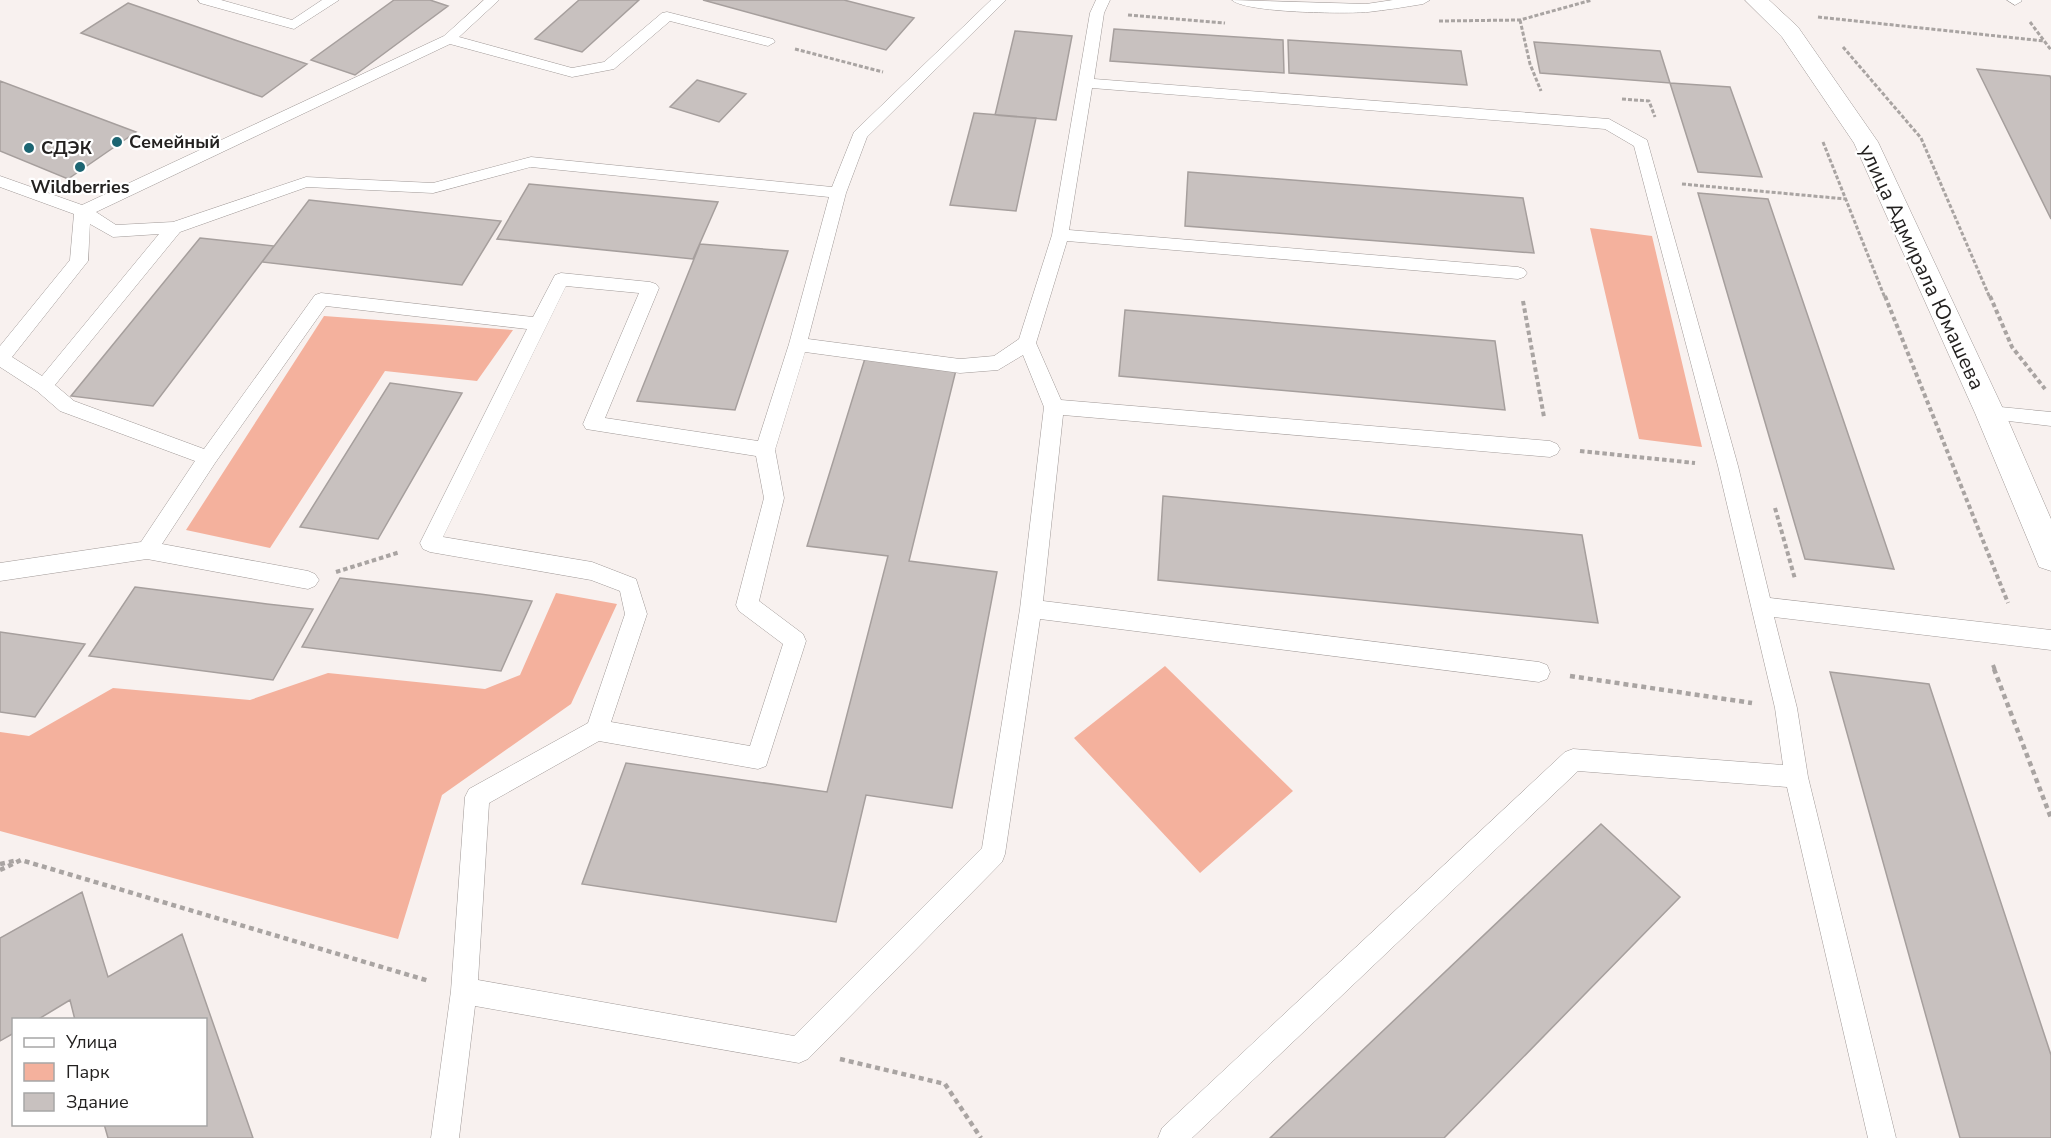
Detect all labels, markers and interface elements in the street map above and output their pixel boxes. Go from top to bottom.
place label: Семейный [129,130,220,154]
marker: Семейный [110,135,124,149]
place label: СДЭК [41,136,93,160]
street label: улица Адмирала Юмашева [1853,140,1991,394]
marker: СДЭК [22,141,36,155]
marker: Wildberries [73,160,87,174]
place label: Wildberries [31,175,130,199]
legend [12,1018,207,1126]
text: Улица [65,1030,117,1054]
text: Парк [66,1060,110,1084]
text: Здание [66,1090,129,1114]

